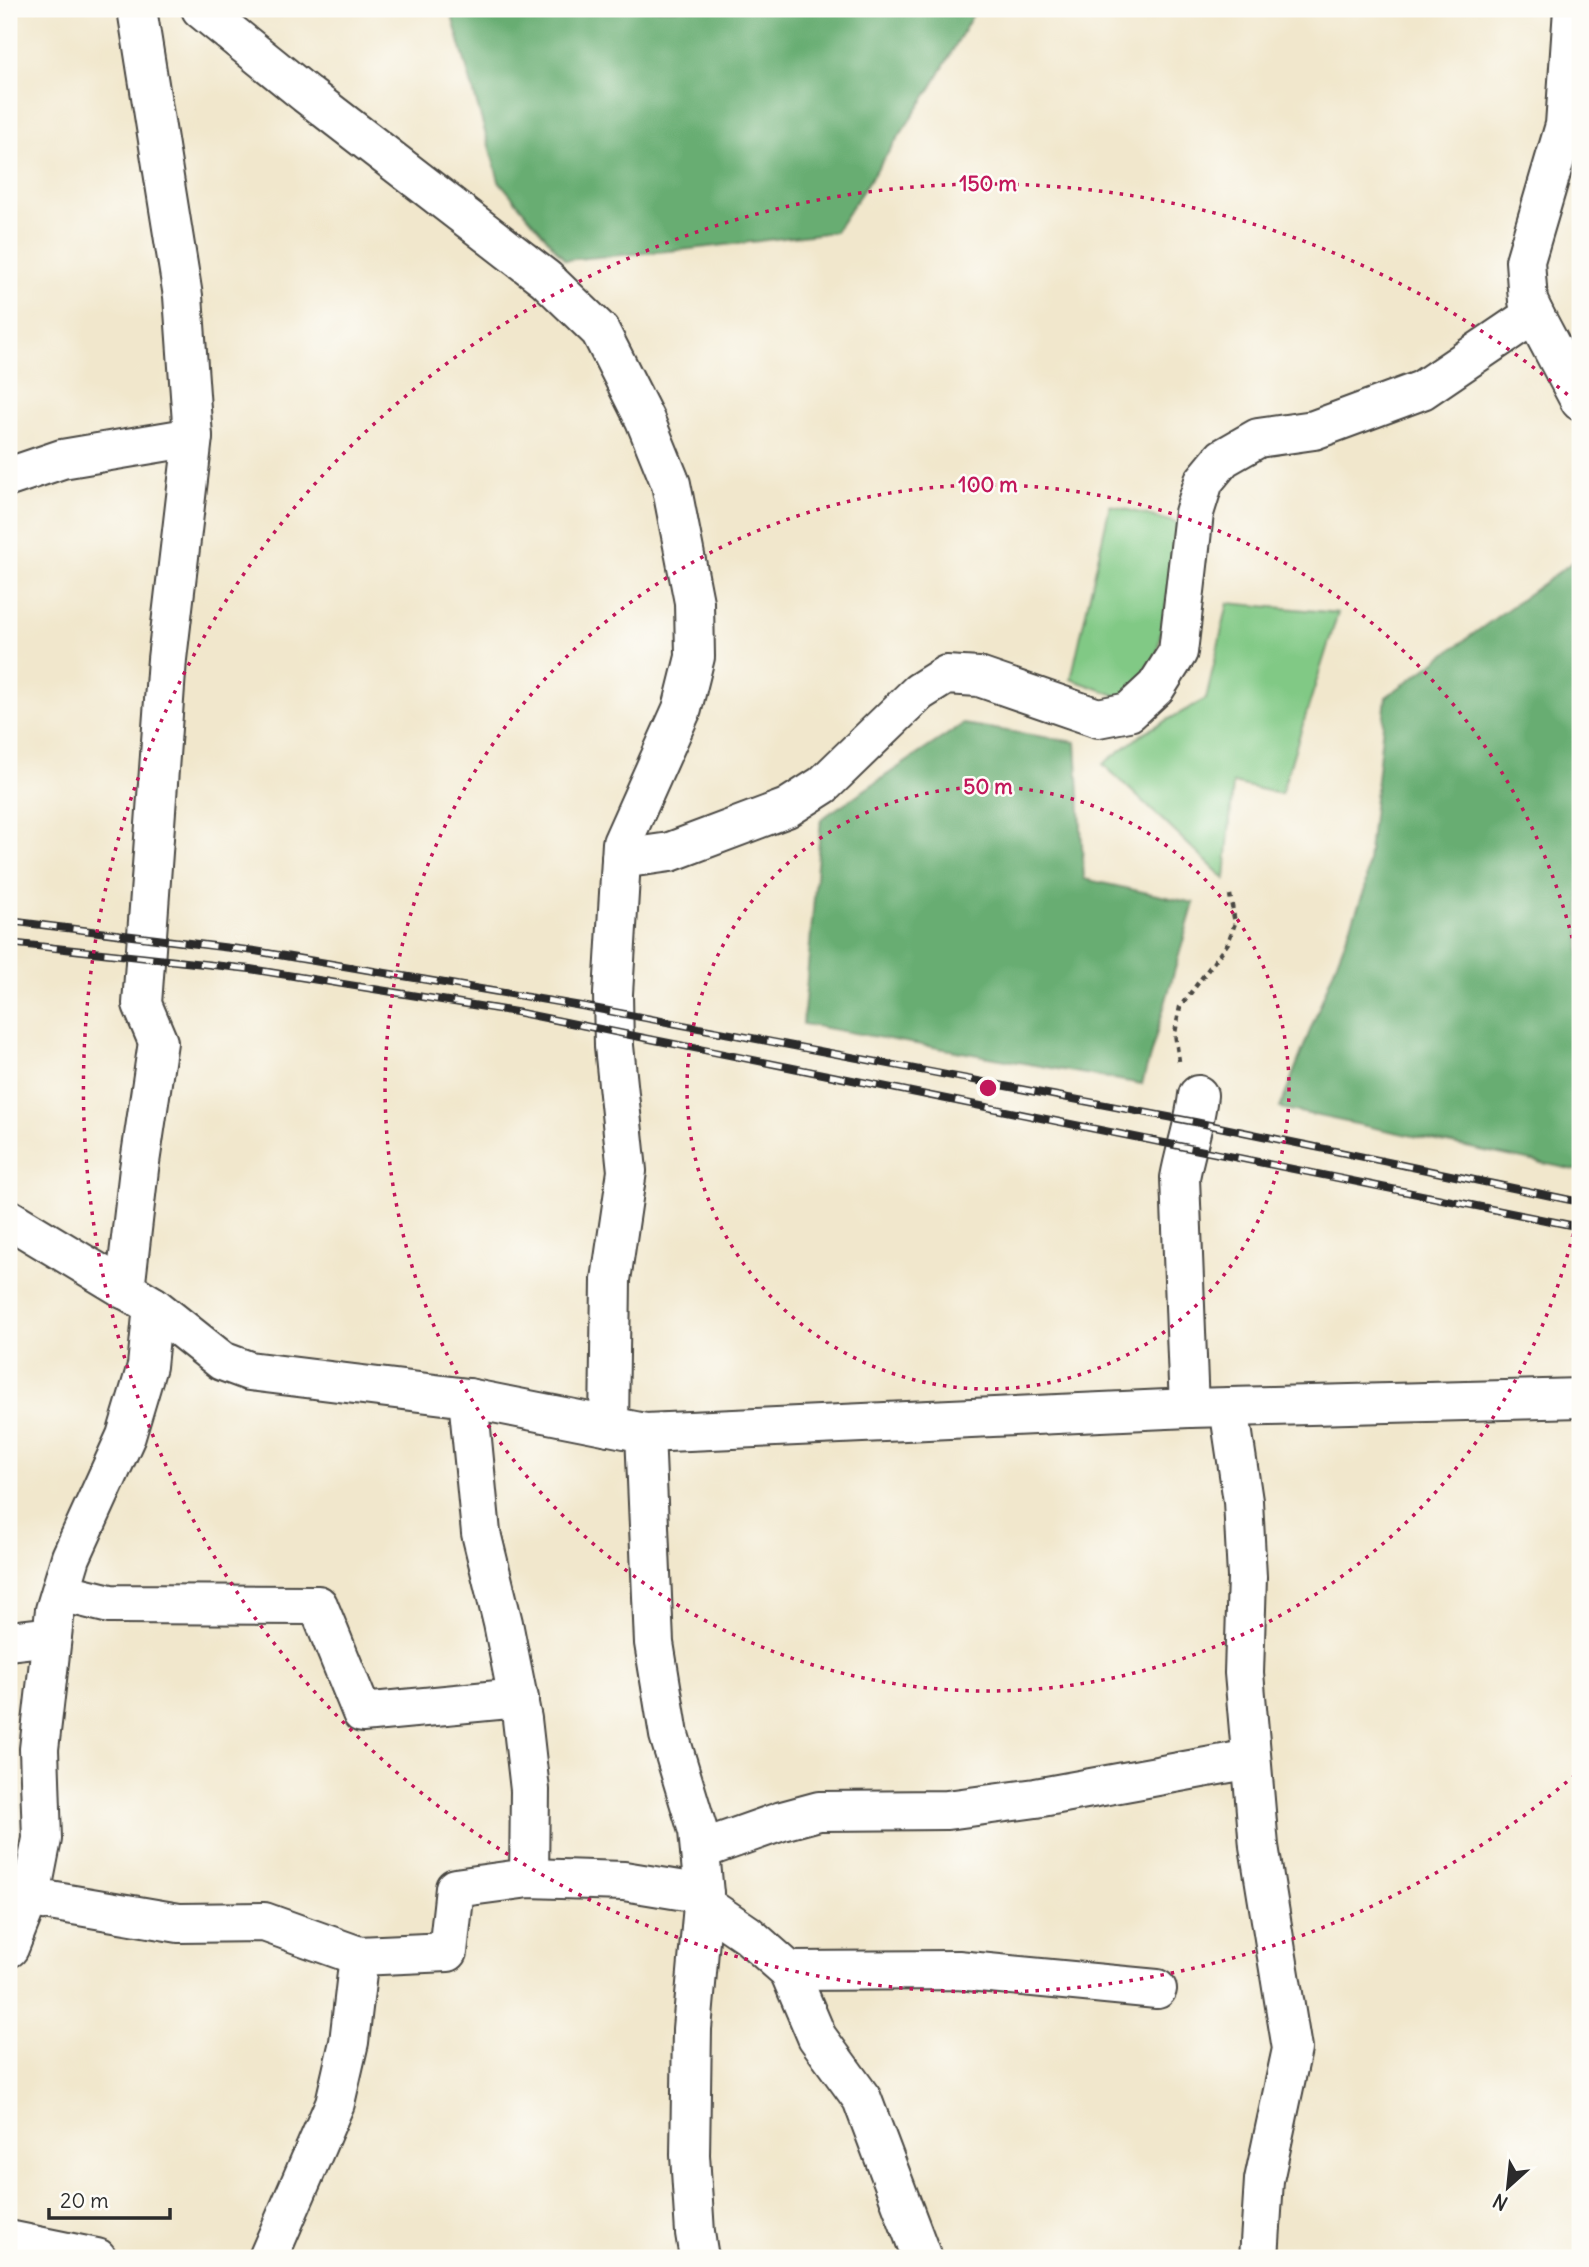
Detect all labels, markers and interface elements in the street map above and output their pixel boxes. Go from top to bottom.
text: 150 m [959,170,1017,197]
text: 100 m [958,471,1018,498]
text: 50 m [963,773,1013,800]
centre of rings [976,1076,1000,1100]
north arrow [1474,2152,1544,2222]
scale bar [49,2176,170,2220]
text: 20 m [60,2187,109,2214]
text: N [1489,2188,1512,2216]

